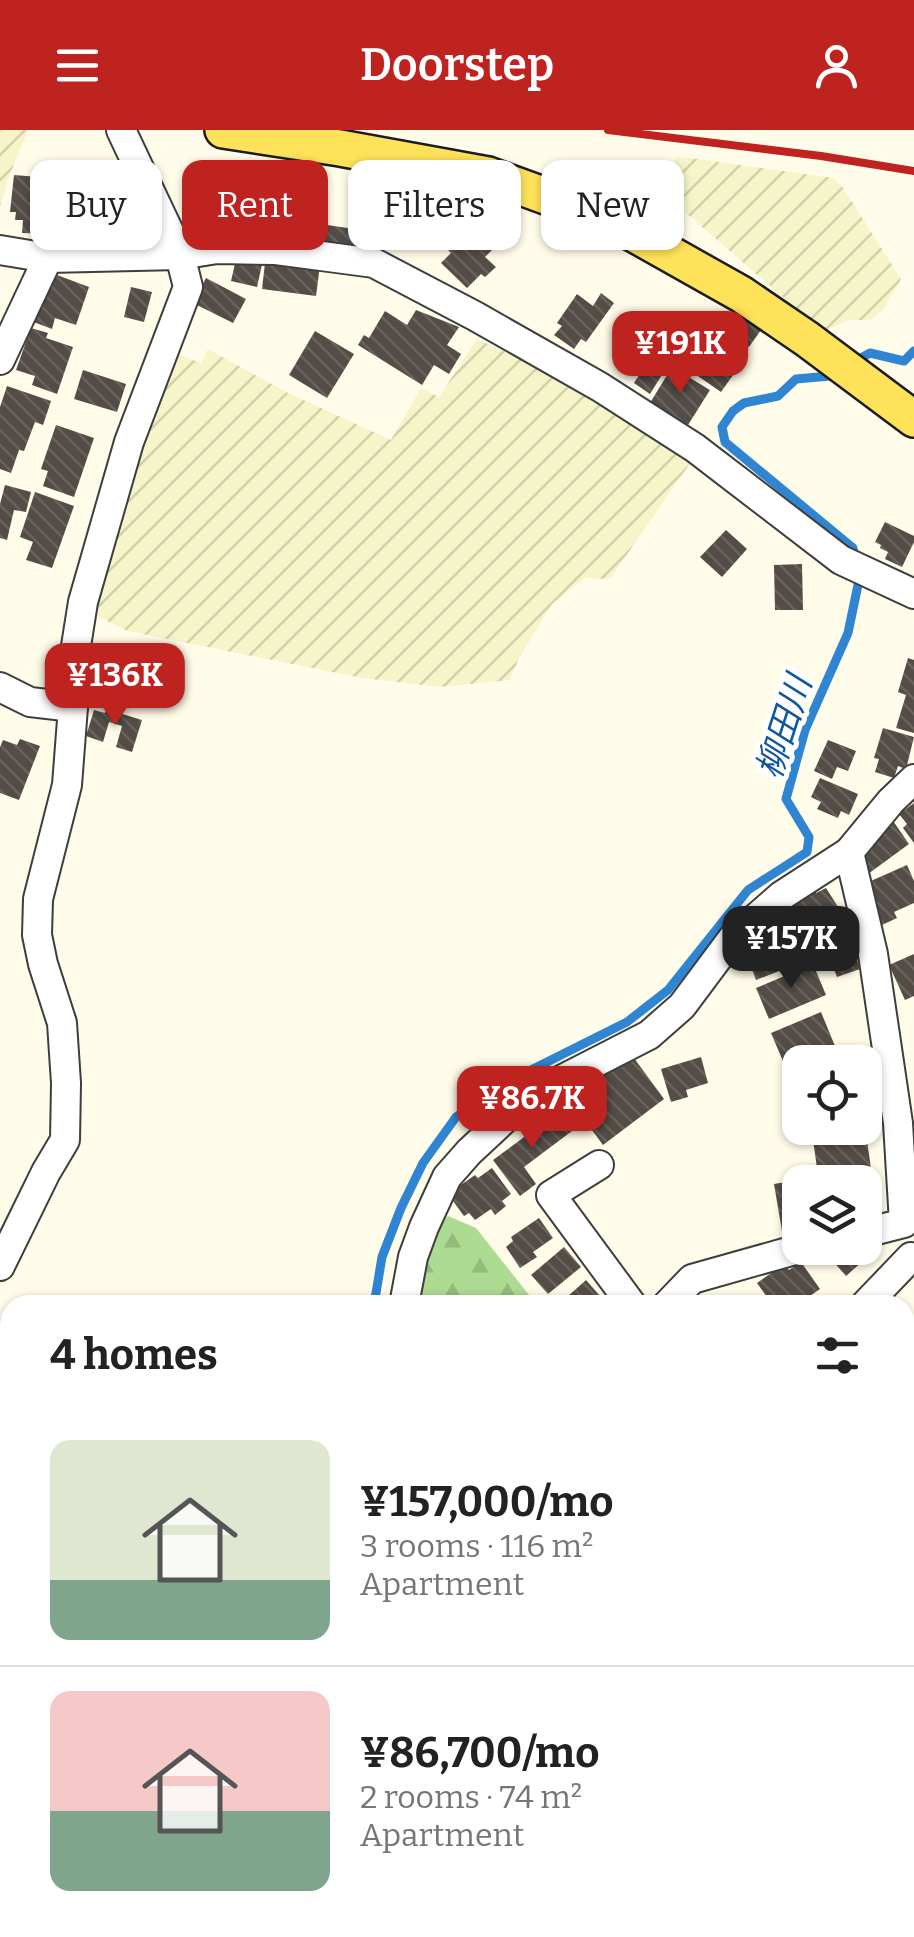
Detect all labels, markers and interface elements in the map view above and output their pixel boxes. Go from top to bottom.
icon: menu [50,38,105,93]
text: Doorstep [360,38,554,92]
icon: person [809,38,864,93]
chip: Buy [30,160,162,250]
chip: Rent [182,160,328,250]
chip: Filters [348,160,521,250]
chip: New [541,160,684,250]
pin: ¥191K [610,311,750,396]
text: ¥191K [634,324,726,362]
pin: ¥136K [45,643,185,728]
text: ¥136K [67,656,163,694]
water label: 柳田川 [748,667,821,783]
pin: ¥157K [721,906,861,991]
text: ¥157K [744,919,838,957]
map controls [782,1045,882,1265]
button: locate [782,1045,882,1145]
pin: ¥86.7K [451,1066,613,1151]
text: ¥86.7K [479,1079,585,1117]
button: layers [782,1165,882,1265]
icon: filters [810,1328,865,1383]
text: 4 homes [50,1330,218,1380]
text: ¥157,000/mo [360,1477,613,1527]
icon: home [130,1480,250,1600]
text: 3 rooms · 116 m² [360,1527,593,1565]
text: Apartment [360,1565,524,1603]
text: ¥86,700/mo [360,1728,599,1778]
icon: home [130,1731,250,1851]
text: 2 rooms · 74 m² [360,1778,582,1816]
text: Apartment [360,1816,524,1854]

